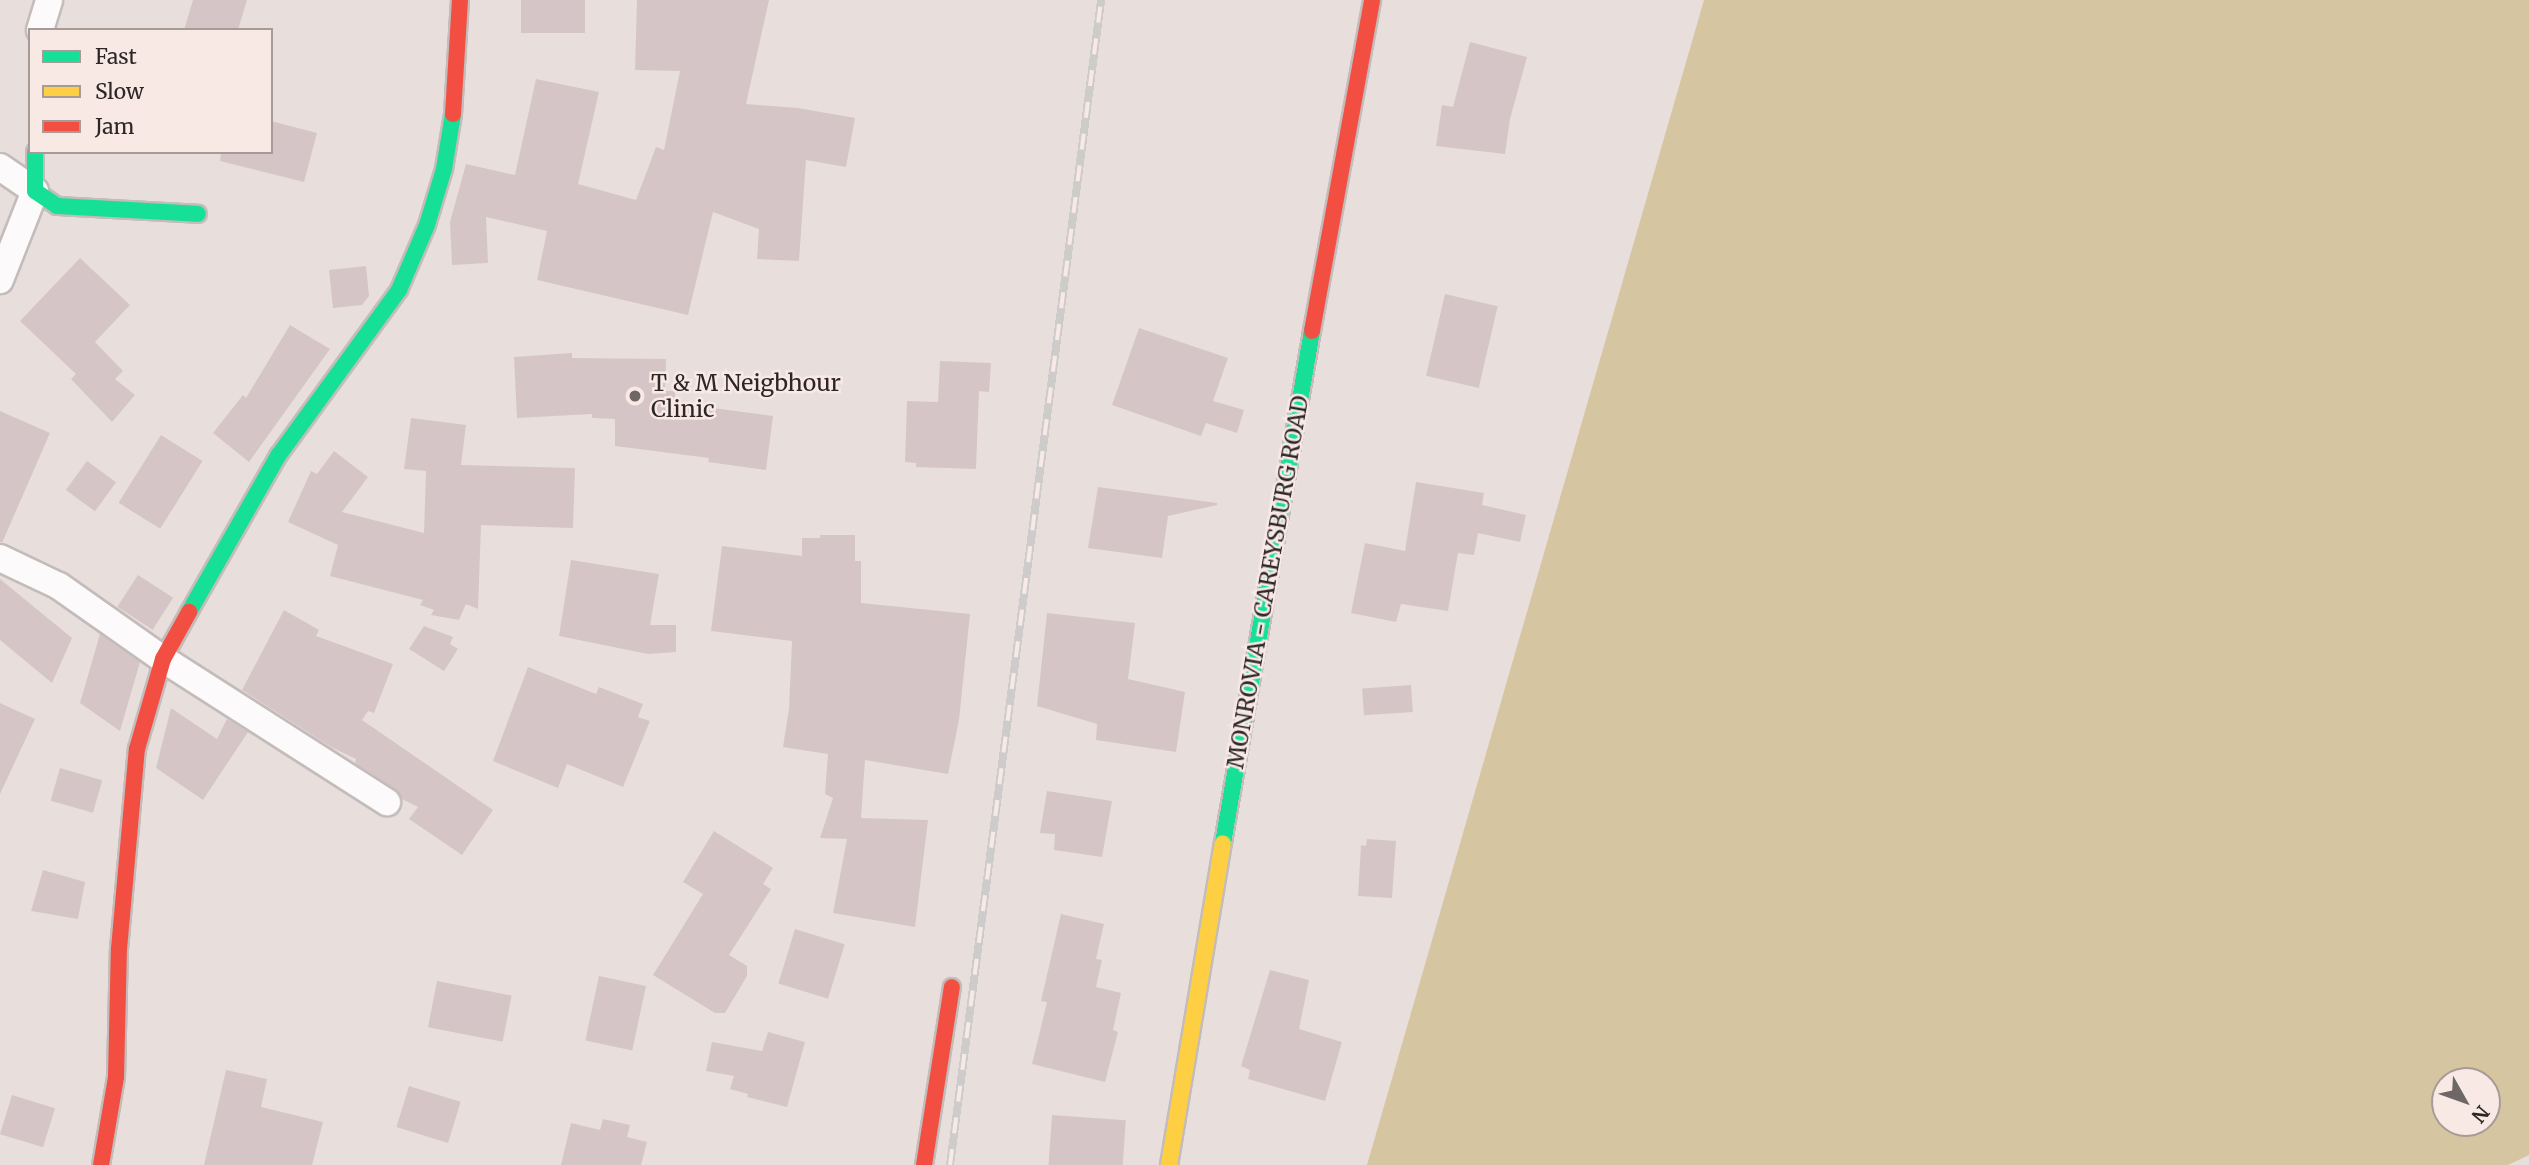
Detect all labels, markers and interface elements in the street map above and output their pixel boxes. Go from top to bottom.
legend [28,28,273,154]
text: Fast [95,43,137,70]
text: Slow [95,78,144,105]
text: Jam [95,113,134,140]
place label: T & M Neigbhour Clinic [651,369,841,423]
marker: T & M Neigbhour Clinic [625,386,645,406]
street label: MONROVIA - CAREYSBURG ROAD [1222,393,1314,771]
north arrow [2431,1067,2501,1137]
text: N [2467,1101,2495,1128]

